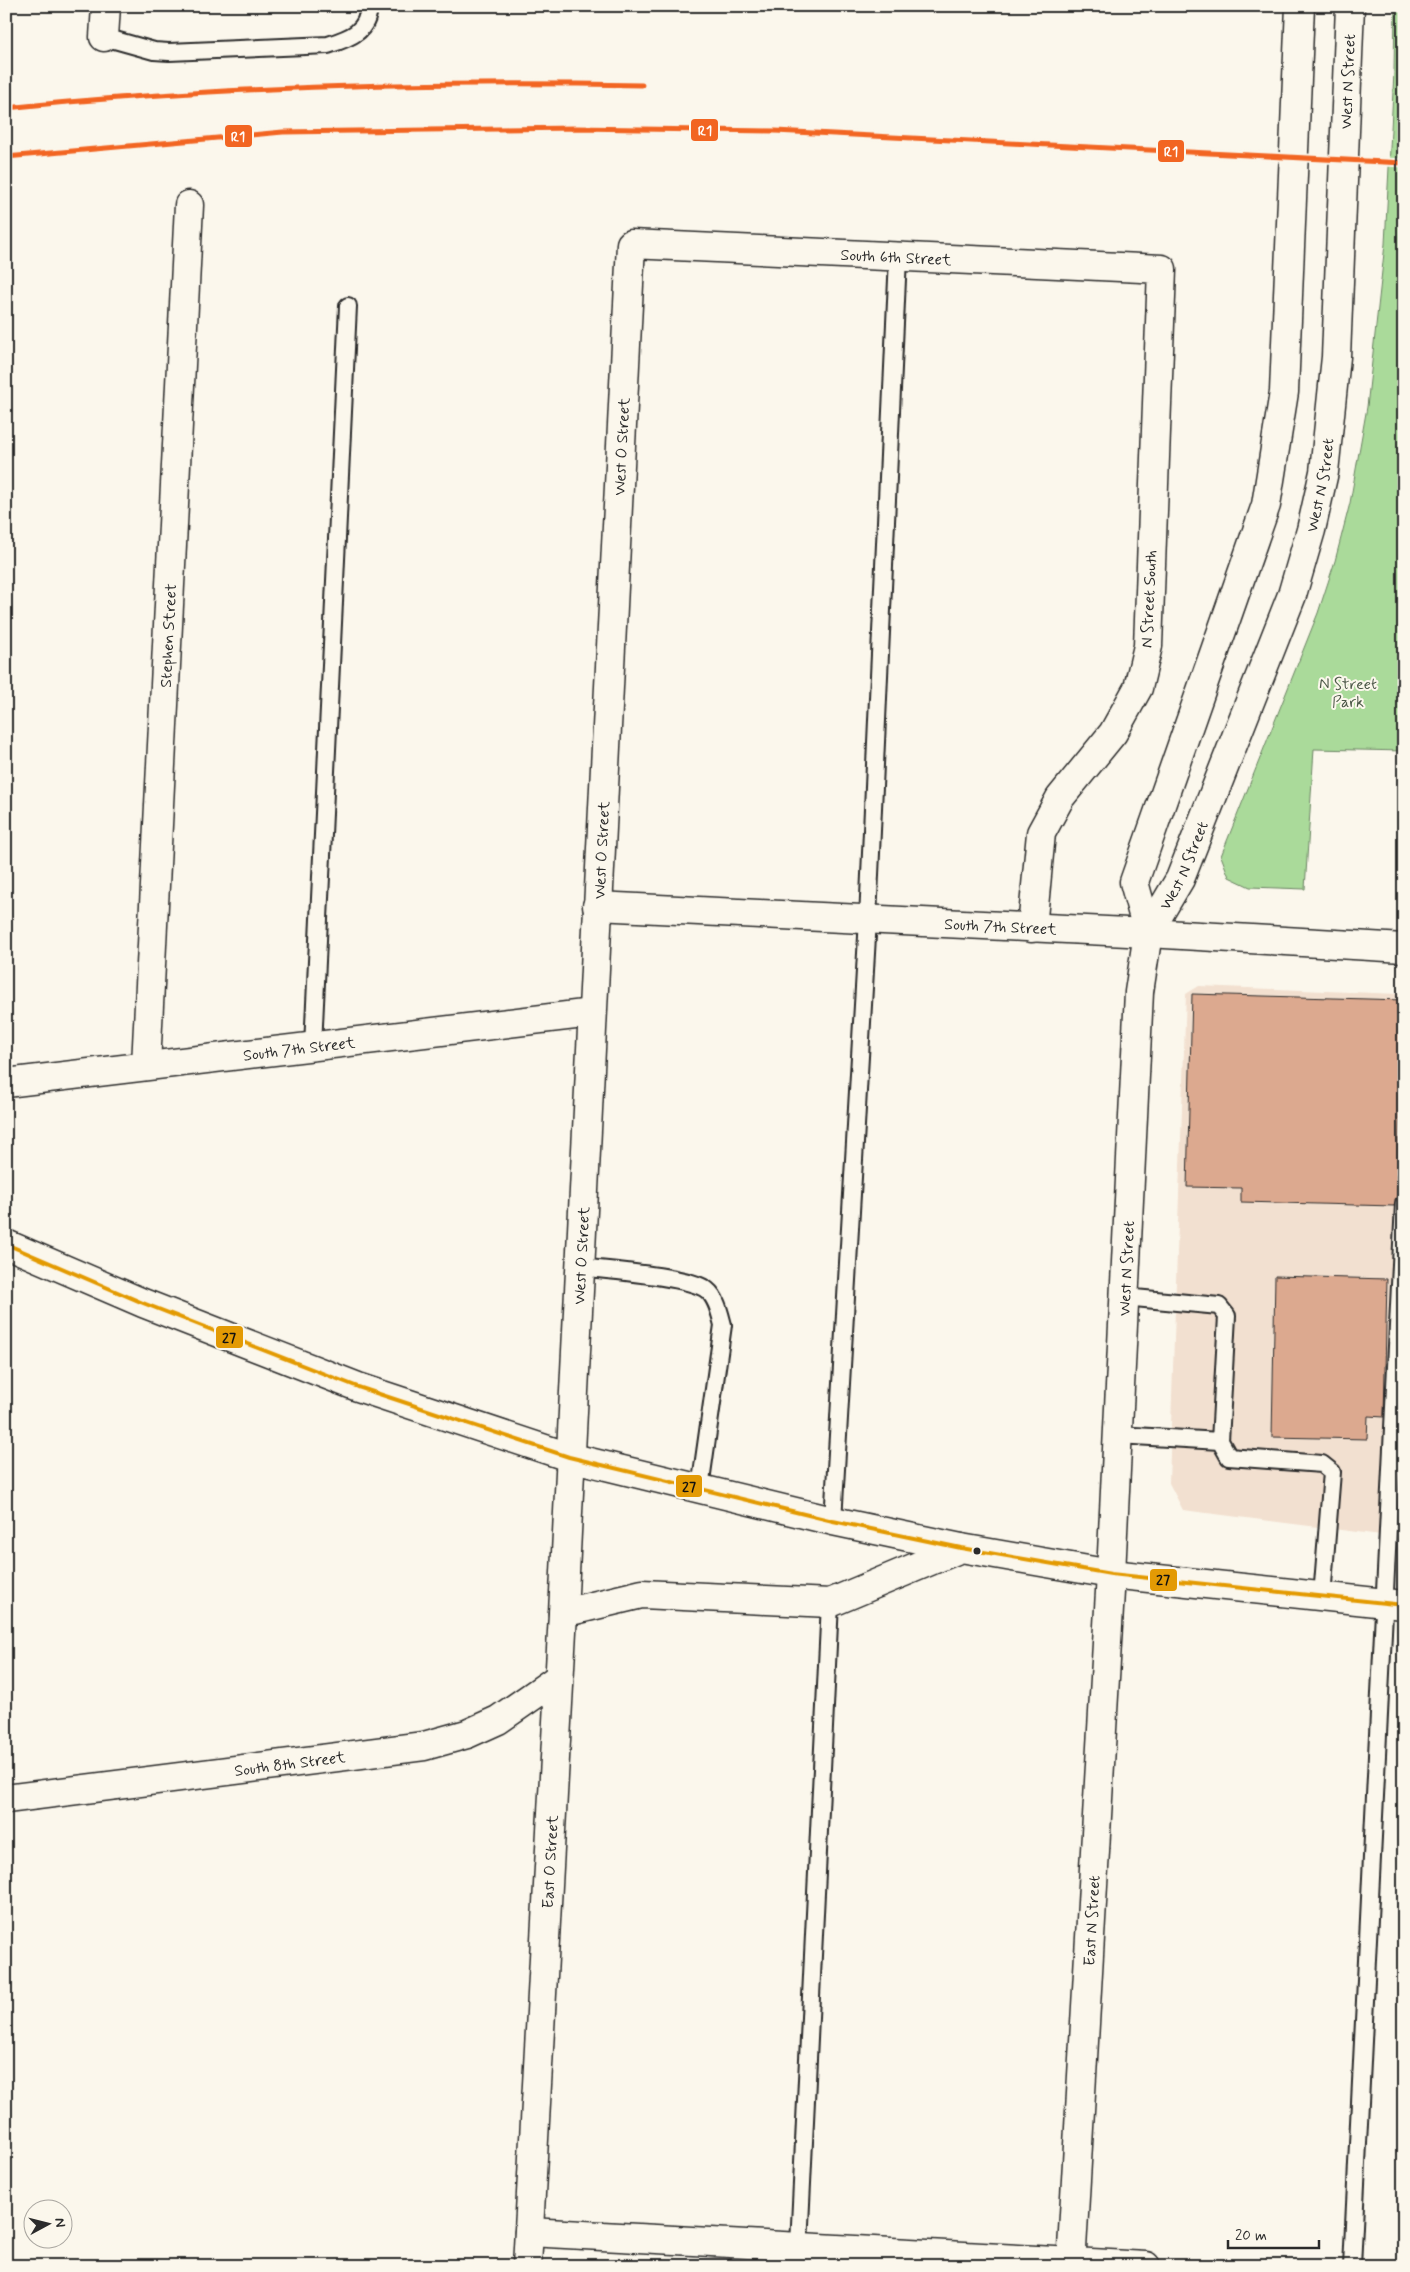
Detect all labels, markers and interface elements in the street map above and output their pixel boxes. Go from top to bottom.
street label: West N Street [1336,33,1361,129]
line badge: R1 [690,118,719,142]
text: R1 [698,122,712,140]
line badge: R1 [224,124,253,148]
text: R1 [231,128,245,146]
line badge: R1 [1157,139,1185,163]
text: R1 [1164,143,1178,161]
street label: South 6th Street [840,245,952,271]
street label: West O Street [610,396,635,496]
street label: West N Street [1302,437,1339,534]
street label: N Street South [1136,549,1163,649]
street label: Stephen Street [156,583,182,688]
park label: N Street Park [1319,674,1377,713]
street label: West O Street [589,800,615,900]
street label: West N Street [1155,818,1214,914]
street label: South 7th Street [944,914,1058,941]
street label: South 7th Street [242,1032,357,1067]
street label: West O Street [569,1205,595,1305]
street label: West N Street [1114,1220,1140,1316]
line badge: 27 [215,1325,244,1349]
text: 27 [222,1329,236,1347]
line badge: 27 [675,1474,703,1498]
text: 27 [682,1478,696,1496]
unlabelled marker [972,1546,982,1556]
line badge: 27 [1149,1568,1178,1592]
text: 27 [1156,1571,1170,1589]
street label: South 8th Street [233,1747,347,1782]
street label: East O Street [538,1814,564,1909]
street label: East N Street [1079,1875,1106,1967]
north arrow [22,2200,72,2250]
text: N [50,2217,69,2228]
scale bar [1228,2217,1319,2249]
text: 20 m [1235,2226,1267,2246]

